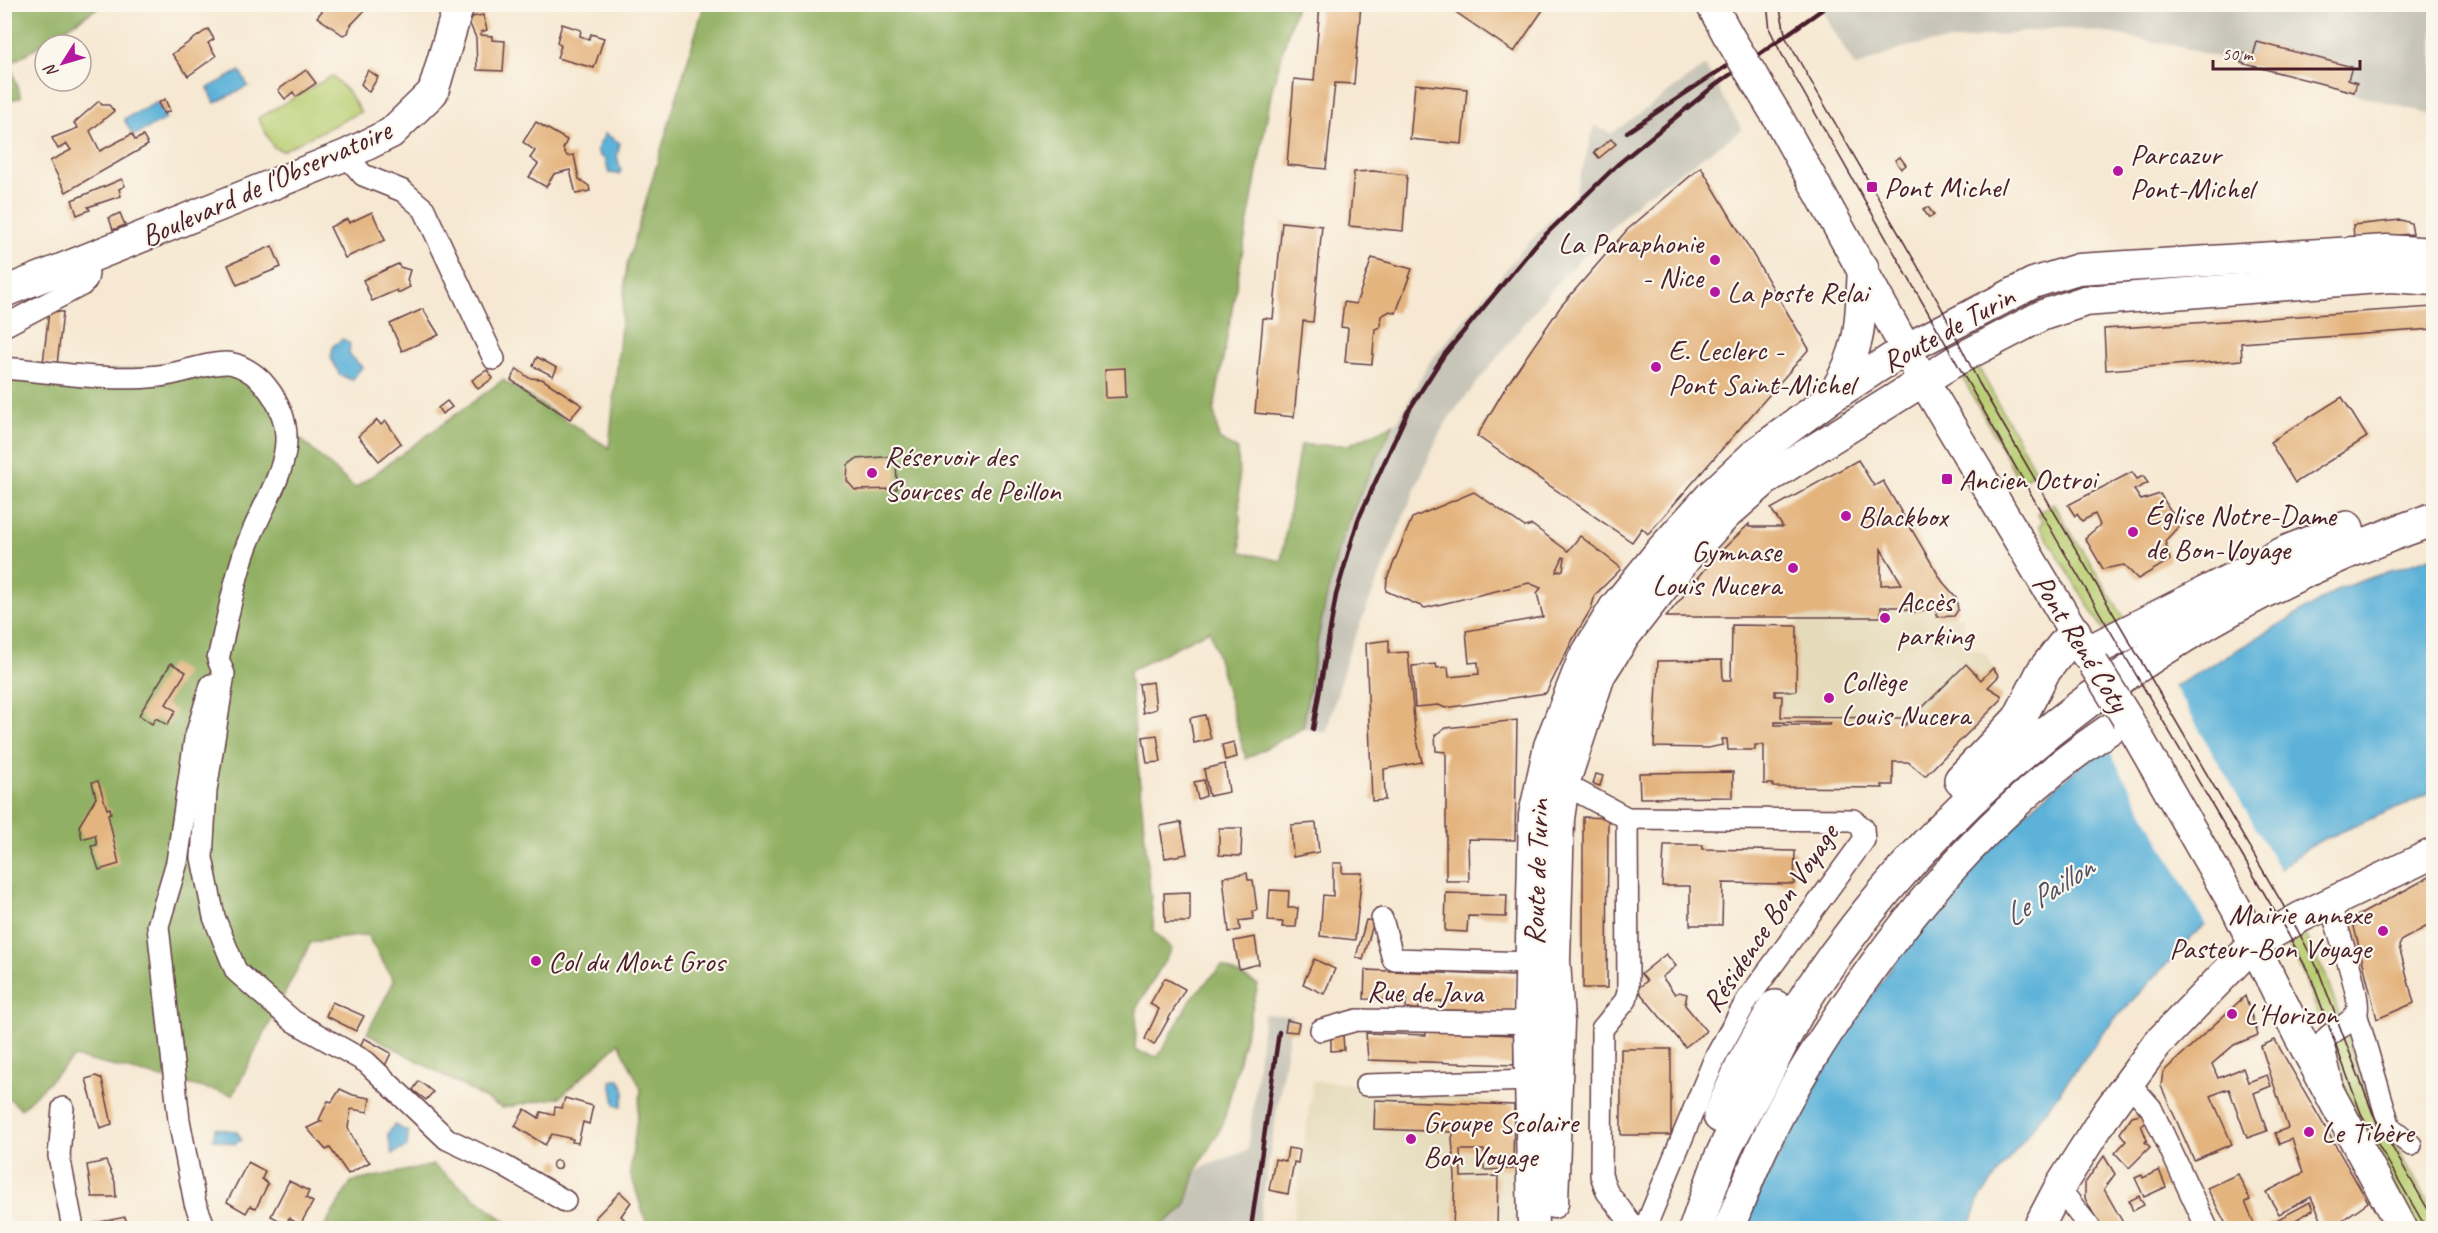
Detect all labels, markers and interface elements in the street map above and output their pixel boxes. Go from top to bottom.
north arrow [33,33,93,93]
scale bar [2213,33,2360,71]
text: 50 m [2222,43,2255,65]
text: N [39,59,63,81]
street label: Boulevard de l'Observatoire [135,110,399,255]
place label: Parcazur Pont-Michel [2130,135,2258,207]
marker: Parcazur Pont-Michel [2111,164,2125,178]
place label: Pont Michel [1884,168,2010,206]
marker: Pont Michel [1865,180,1879,194]
place label: La Paraphonie - Nice [1558,224,1705,296]
marker: La Paraphonie - Nice [1708,253,1722,267]
place label: La poste Relai [1727,273,1871,311]
street label: Route de Turin [1875,276,2022,381]
marker: La poste Relai [1708,285,1722,299]
place label: E. Leclerc - Pont Saint-Michel [1668,331,1859,403]
marker: E. Leclerc - Pont Saint-Michel [1649,360,1663,374]
place label: Réservoir des Sources de Peillon [884,437,1062,509]
place label: Ancien Octroi [1959,460,2100,498]
marker: Réservoir des Sources de Peillon [865,466,879,480]
marker: Ancien Octroi [1940,472,1954,486]
place label: Église Notre-Dame de Bon-Voyage [2145,496,2338,568]
place label: Blackbox [1858,497,1950,535]
marker: Blackbox [1839,509,1853,523]
marker: Église Notre-Dame de Bon-Voyage [2126,525,2140,539]
place label: Gymnase Louis Nucera [1652,532,1784,604]
marker: Gymnase Louis Nucera [1786,561,1800,575]
street label: Pont René Coty [2024,567,2139,720]
place label: Accès parking [1897,582,1975,654]
marker: Accès parking [1878,611,1892,625]
place label: Collège Louis Nucera [1841,662,1973,734]
marker: Collège Louis Nucera [1822,691,1836,705]
street label: Route de Turin [1514,797,1558,946]
street label: Résidence Bon Voyage [1693,815,1848,1019]
water label: Le Paillon [1995,845,2105,936]
place label: Mairie annexe Pasteur-Bon Voyage [2169,895,2373,967]
marker: Mairie annexe Pasteur-Bon Voyage [2376,924,2390,938]
place label: Col du Mont Gros [548,942,727,980]
marker: Col du Mont Gros [529,954,543,968]
street label: Rue de Java [1367,972,1485,1012]
place label: L'Horizon [2244,995,2339,1033]
marker: L'Horizon [2225,1007,2239,1021]
place label: Groupe Scolaire Bon Voyage [1423,1103,1580,1175]
place label: Le Tibère [2321,1113,2416,1151]
marker: Le Tibère [2302,1125,2316,1139]
marker: Groupe Scolaire Bon Voyage [1404,1132,1418,1146]

